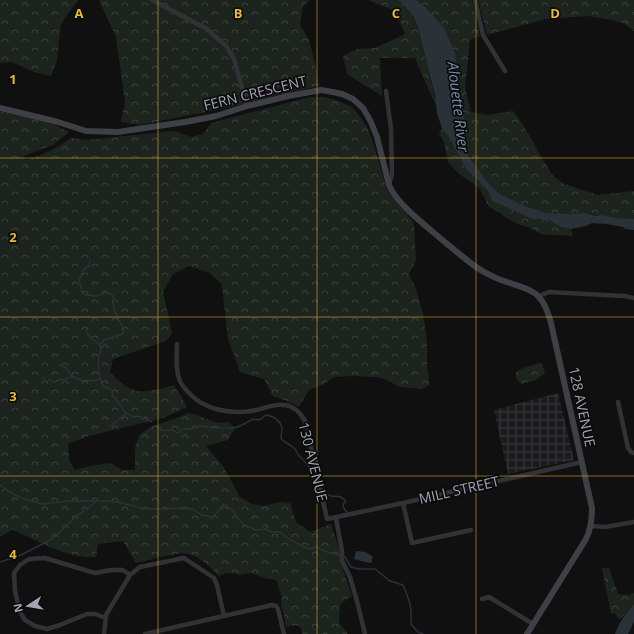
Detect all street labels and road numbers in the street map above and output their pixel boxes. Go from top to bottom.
street label: FERN CRESCENT [201,70,309,115]
street label: 128 AVENUE [565,365,600,449]
street label: 130 AVENUE [294,420,333,504]
street label: MILL STREET [417,471,501,508]

